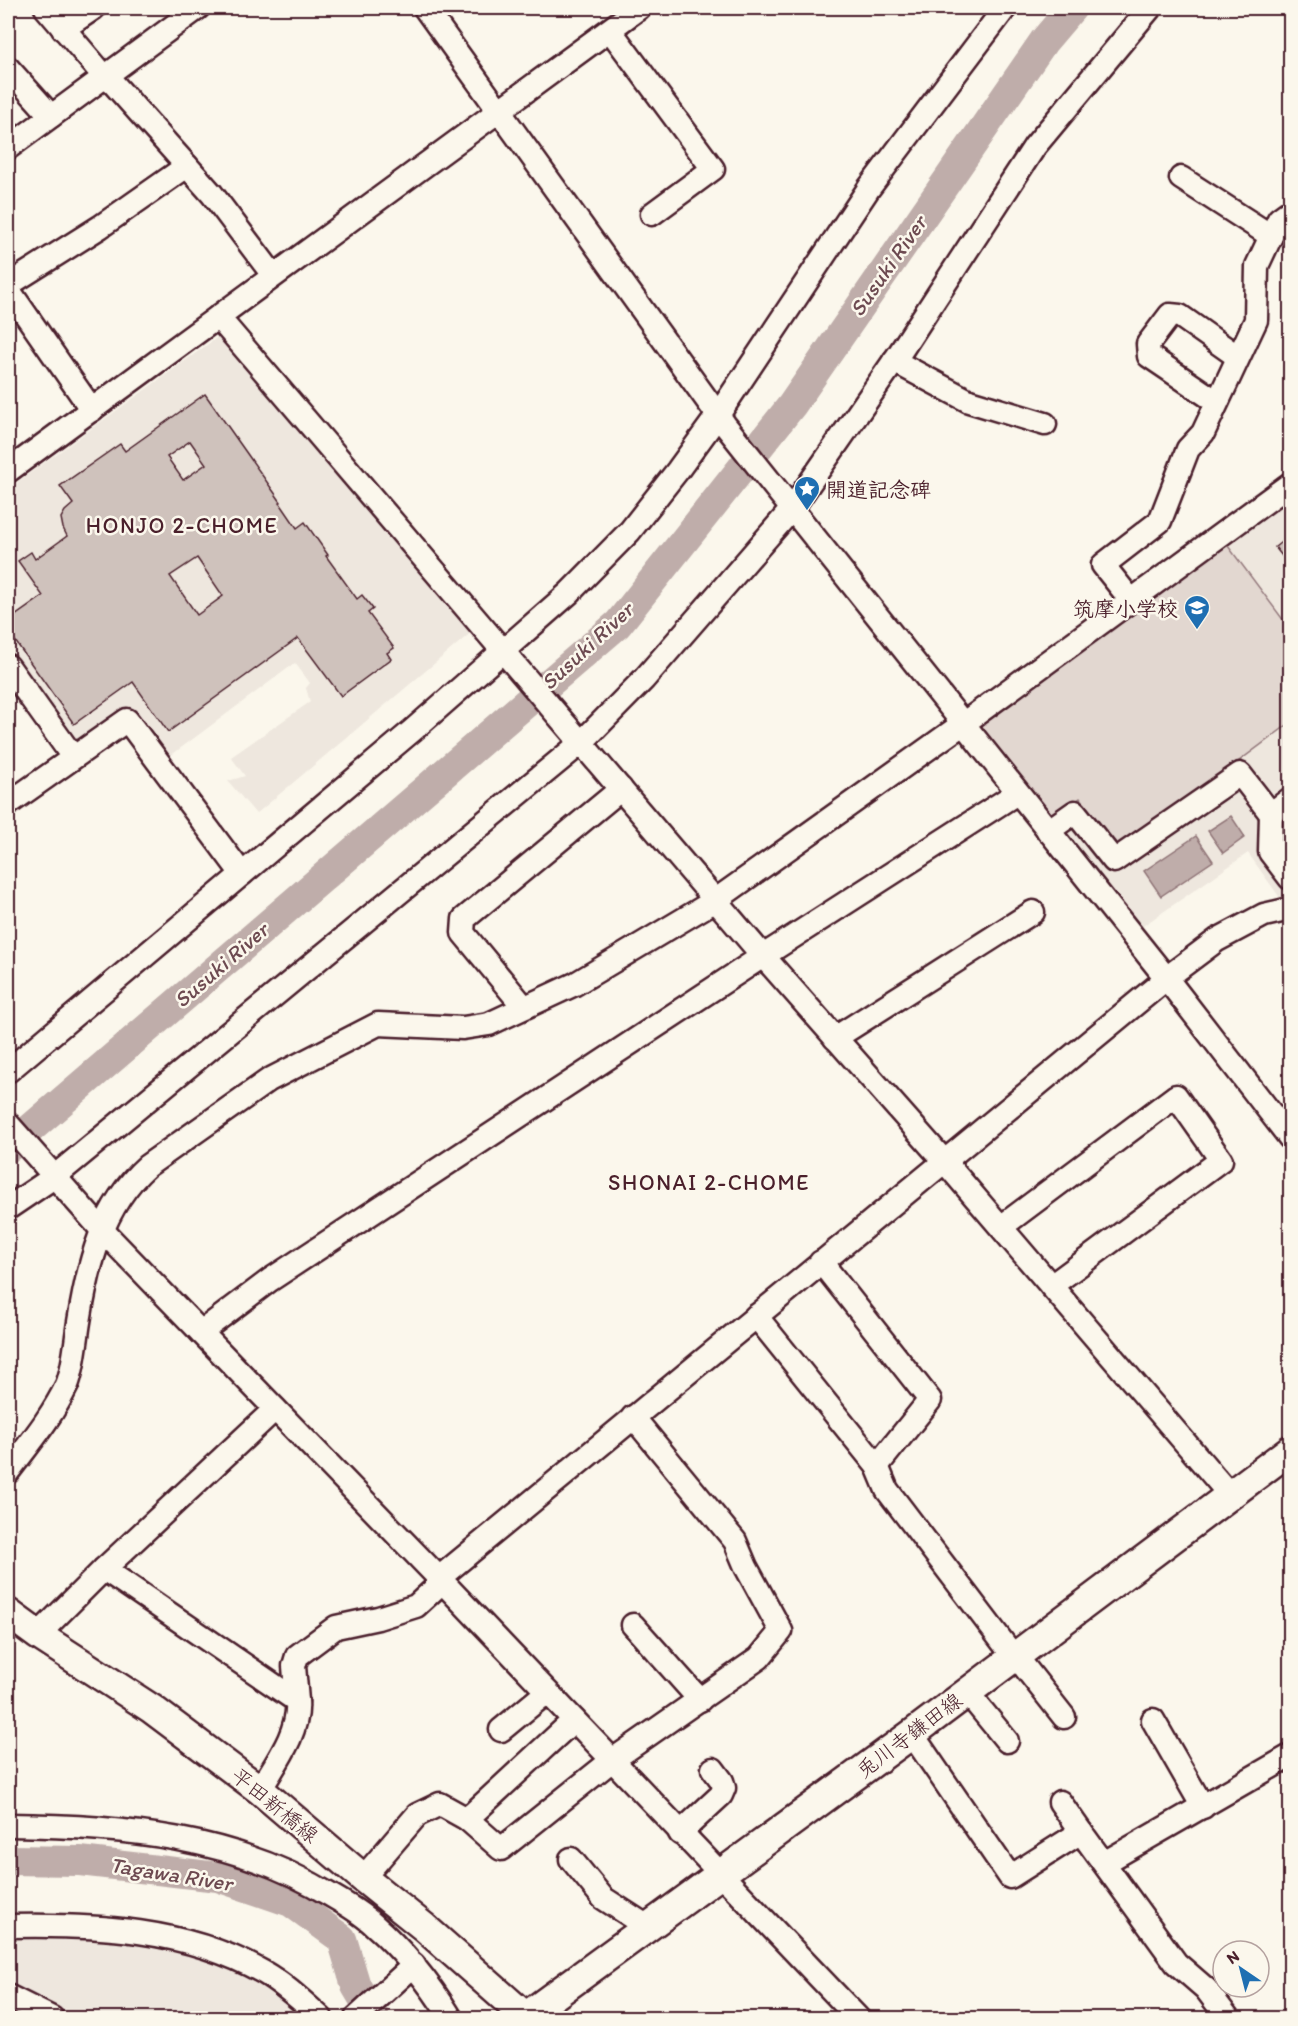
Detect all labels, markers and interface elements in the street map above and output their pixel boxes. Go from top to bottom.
water label: Susuki River [844,209,934,321]
place icon: 開道記念碑 [792,474,822,512]
place label: 開道記念碑 [826,477,931,502]
district label: HONJO 2-CHOME [86,512,278,539]
school or university icon: 筑摩小学校 [1182,593,1212,631]
water label: Susuki River [535,595,640,696]
place label: 筑摩小学校 [1073,596,1178,621]
water label: Susuki River [168,915,275,1013]
district label: SHONAI 2-CHOME [608,1169,810,1196]
street label: 兎川寺鎌田線 [851,1687,967,1783]
street label: 平田新橋線 [226,1762,324,1848]
water label: Tagawa River [108,1851,236,1897]
north arrow [1211,1939,1271,1999]
text: N [1223,1946,1243,1968]

